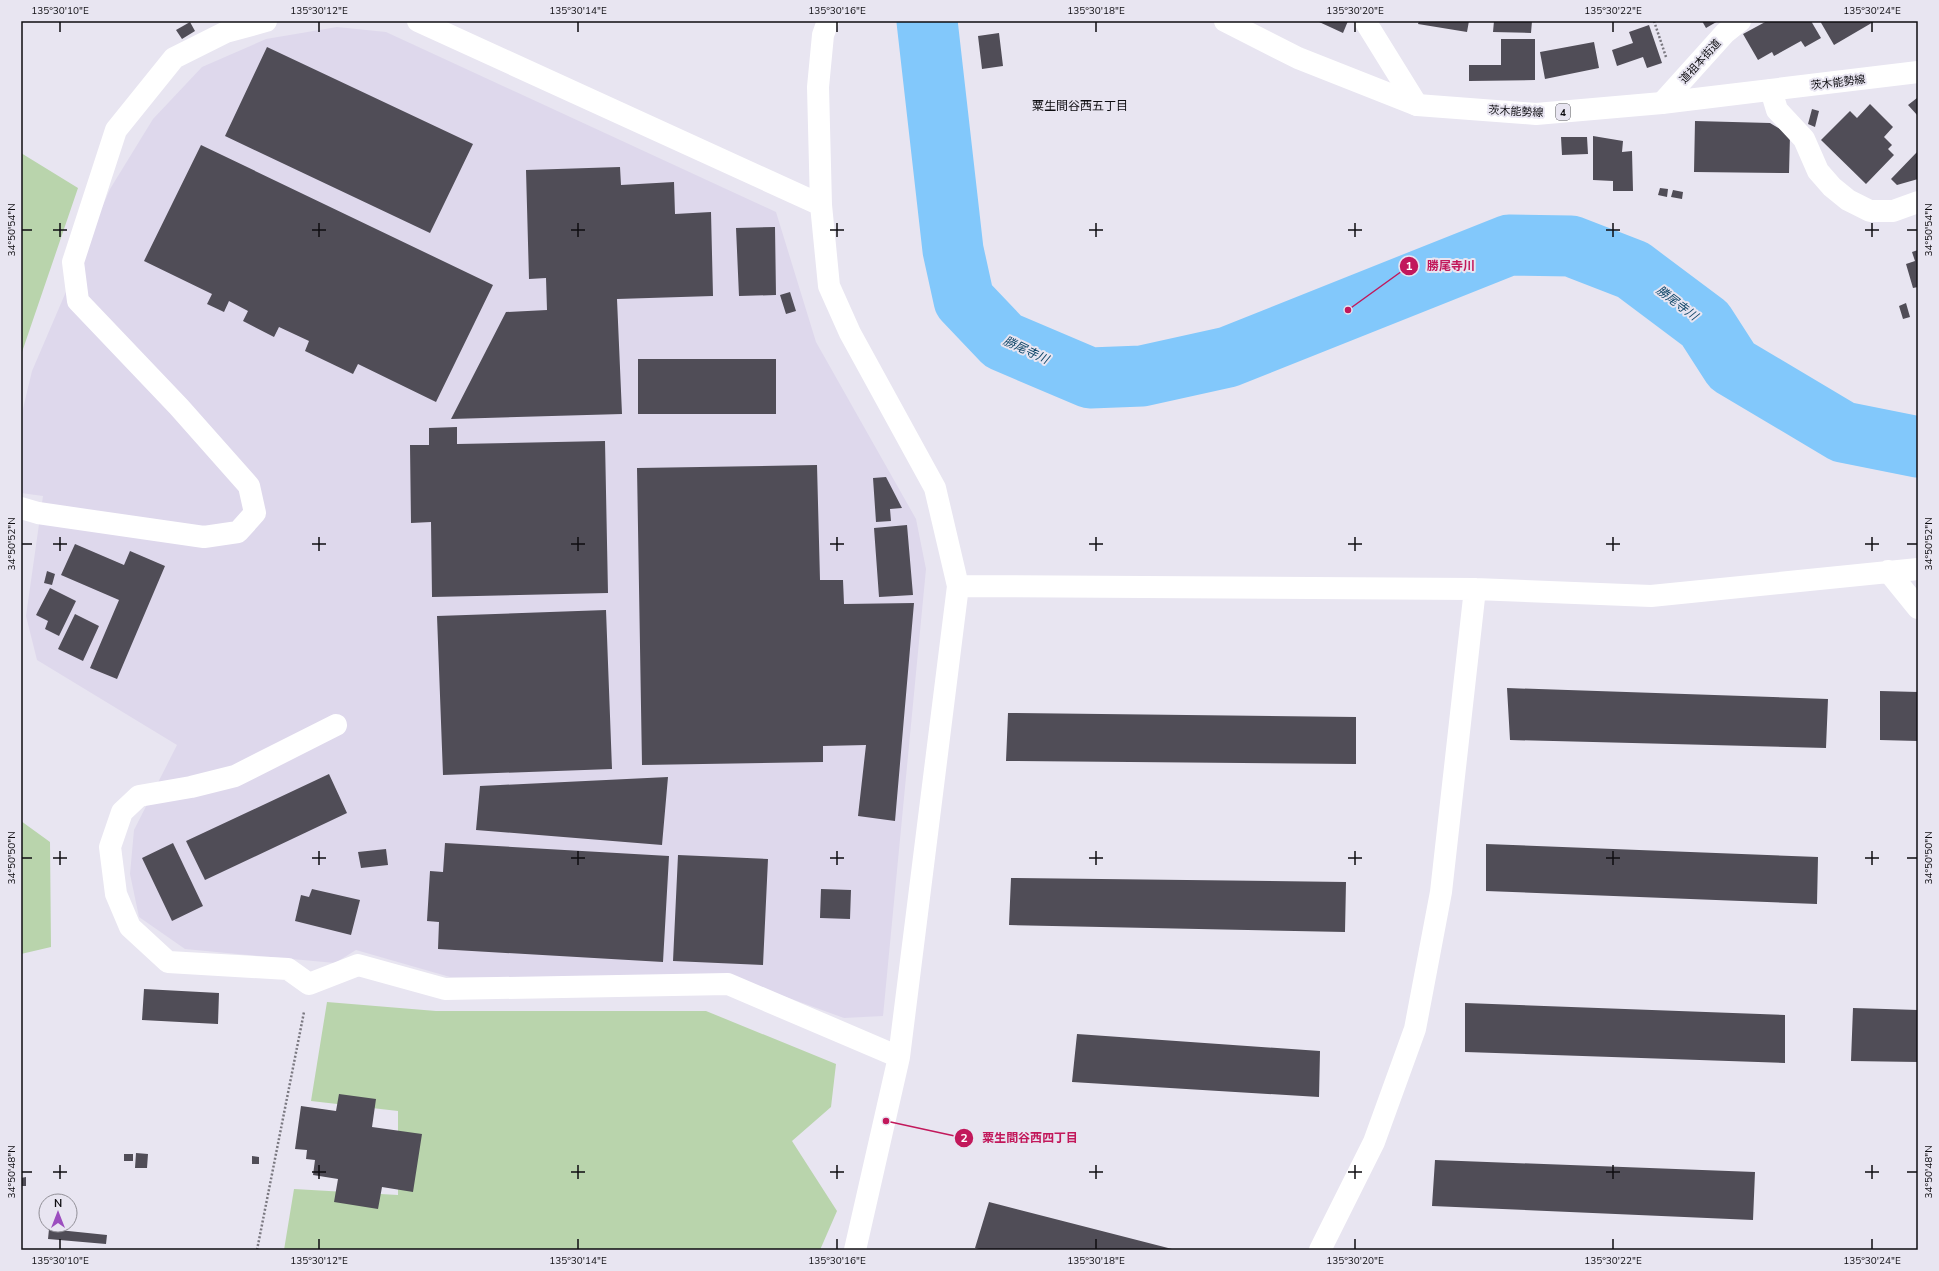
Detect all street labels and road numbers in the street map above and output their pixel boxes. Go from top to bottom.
street label: 道祖本街道 [1676,36,1724,87]
street label: 茨木能勢線 [1810,72,1866,93]
street label: 茨木能勢線 [1488,103,1544,120]
road number: 4 [1556,104,1570,120]

